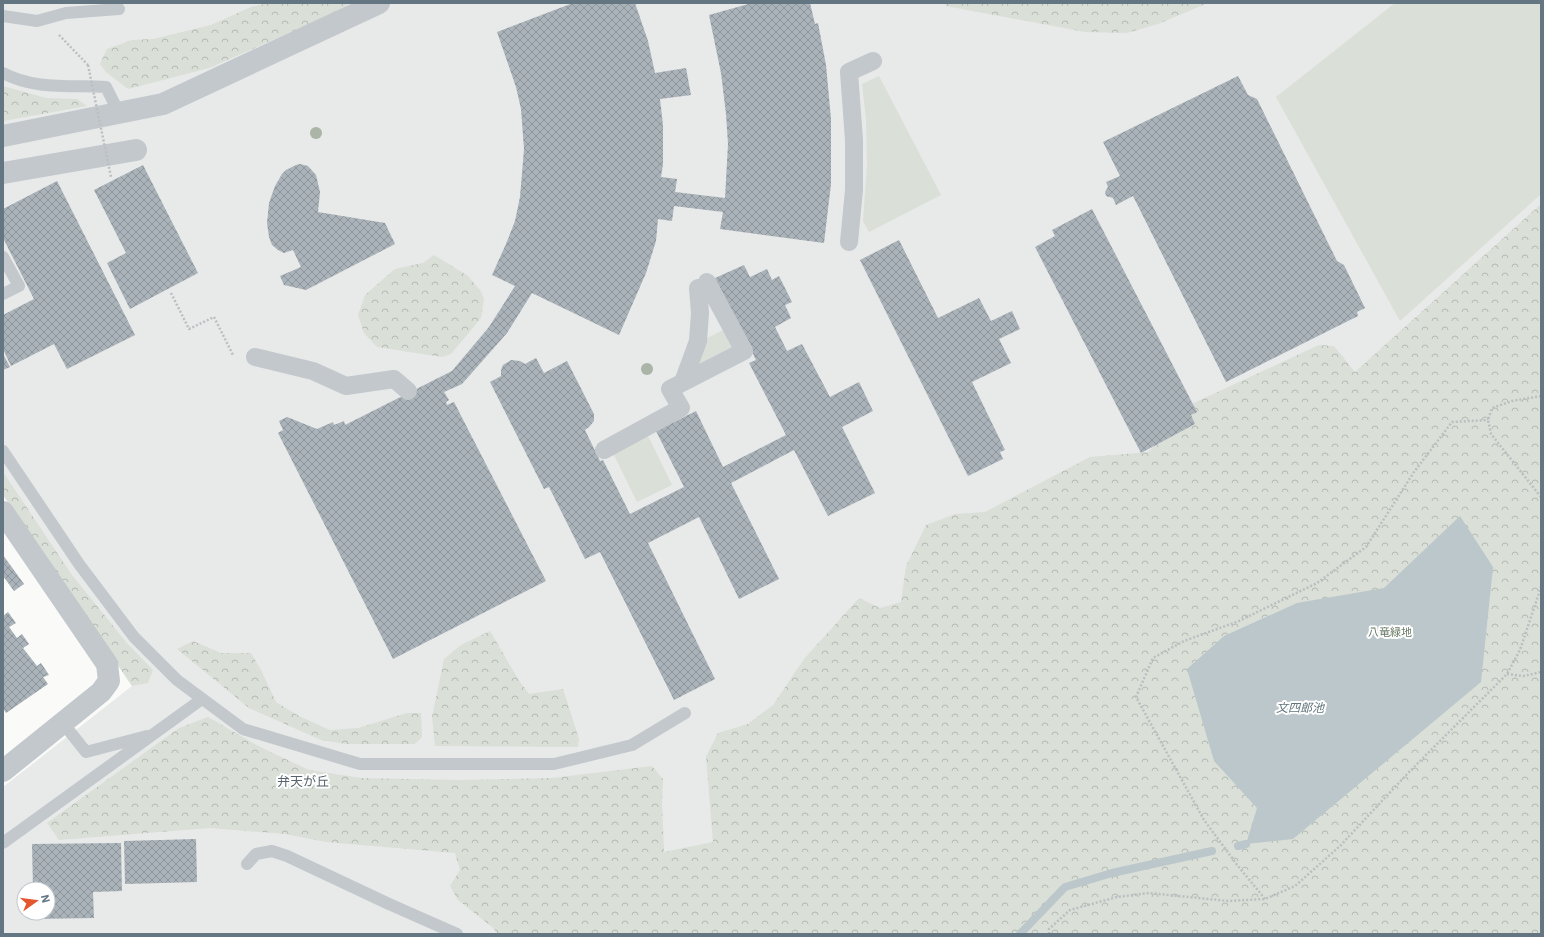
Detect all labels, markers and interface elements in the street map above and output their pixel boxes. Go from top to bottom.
park label: 八竜緑地 [1368,625,1412,639]
water label: 文四郎池 [1276,700,1325,715]
district label: 弁天が丘 [277,773,329,790]
north arrow [16,881,56,921]
text: N [38,893,53,904]

